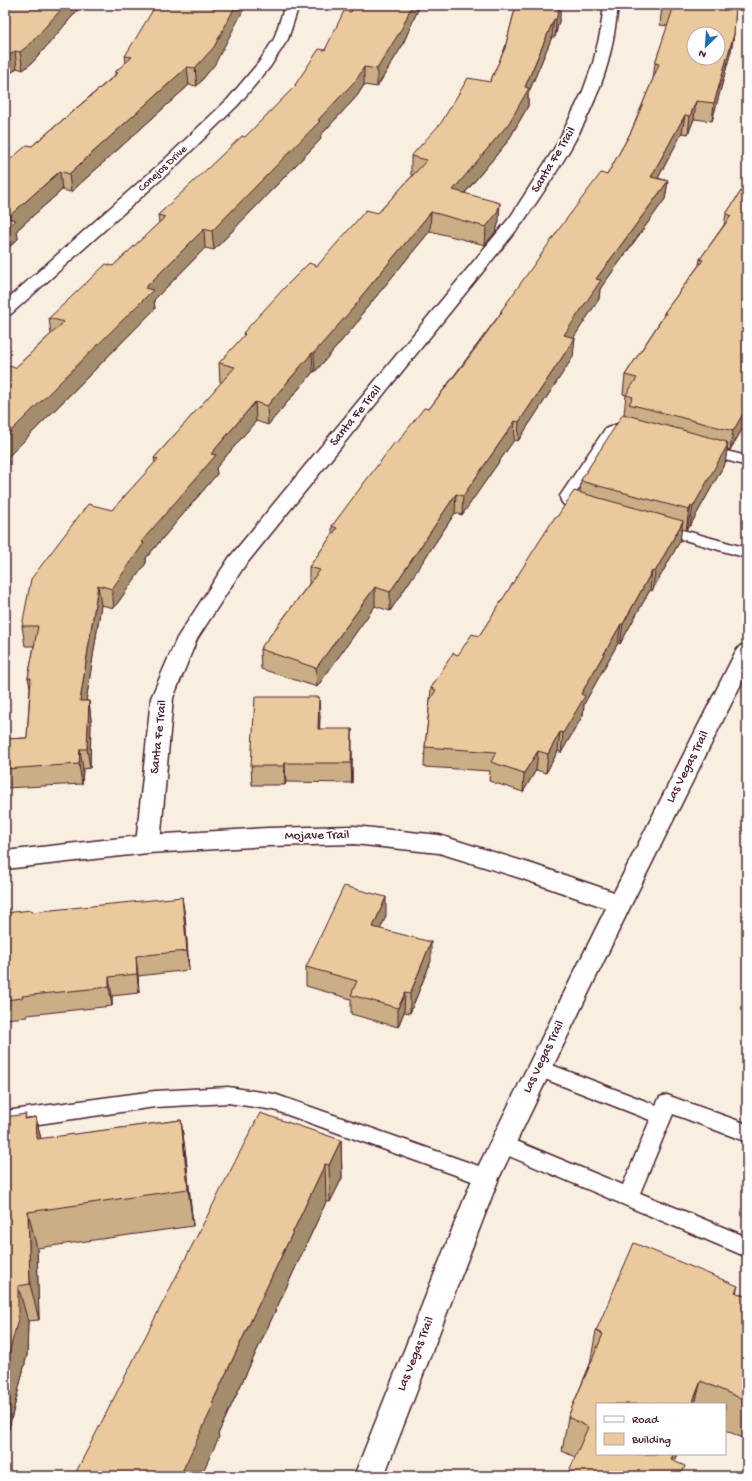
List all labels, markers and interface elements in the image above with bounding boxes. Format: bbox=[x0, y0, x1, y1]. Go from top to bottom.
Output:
north arrow bbox=[686, 26, 726, 66]
text: N bbox=[697, 46, 708, 60]
street label: Santa Fe Trail bbox=[529, 124, 580, 196]
street label: Conejos Drive bbox=[136, 143, 190, 195]
street label: Santa Fe Trail bbox=[327, 382, 385, 449]
street label: Santa Fe Trail bbox=[148, 699, 170, 775]
street label: Las Vegas Trail bbox=[663, 728, 713, 805]
street label: Mojave Trail bbox=[284, 828, 350, 844]
street label: Las Vegas Trail bbox=[520, 1018, 568, 1096]
street label: Las Vegas Trail bbox=[394, 1315, 438, 1393]
legend bbox=[596, 1403, 726, 1455]
text: Road bbox=[632, 1414, 659, 1428]
text: Building bbox=[631, 1434, 671, 1448]

